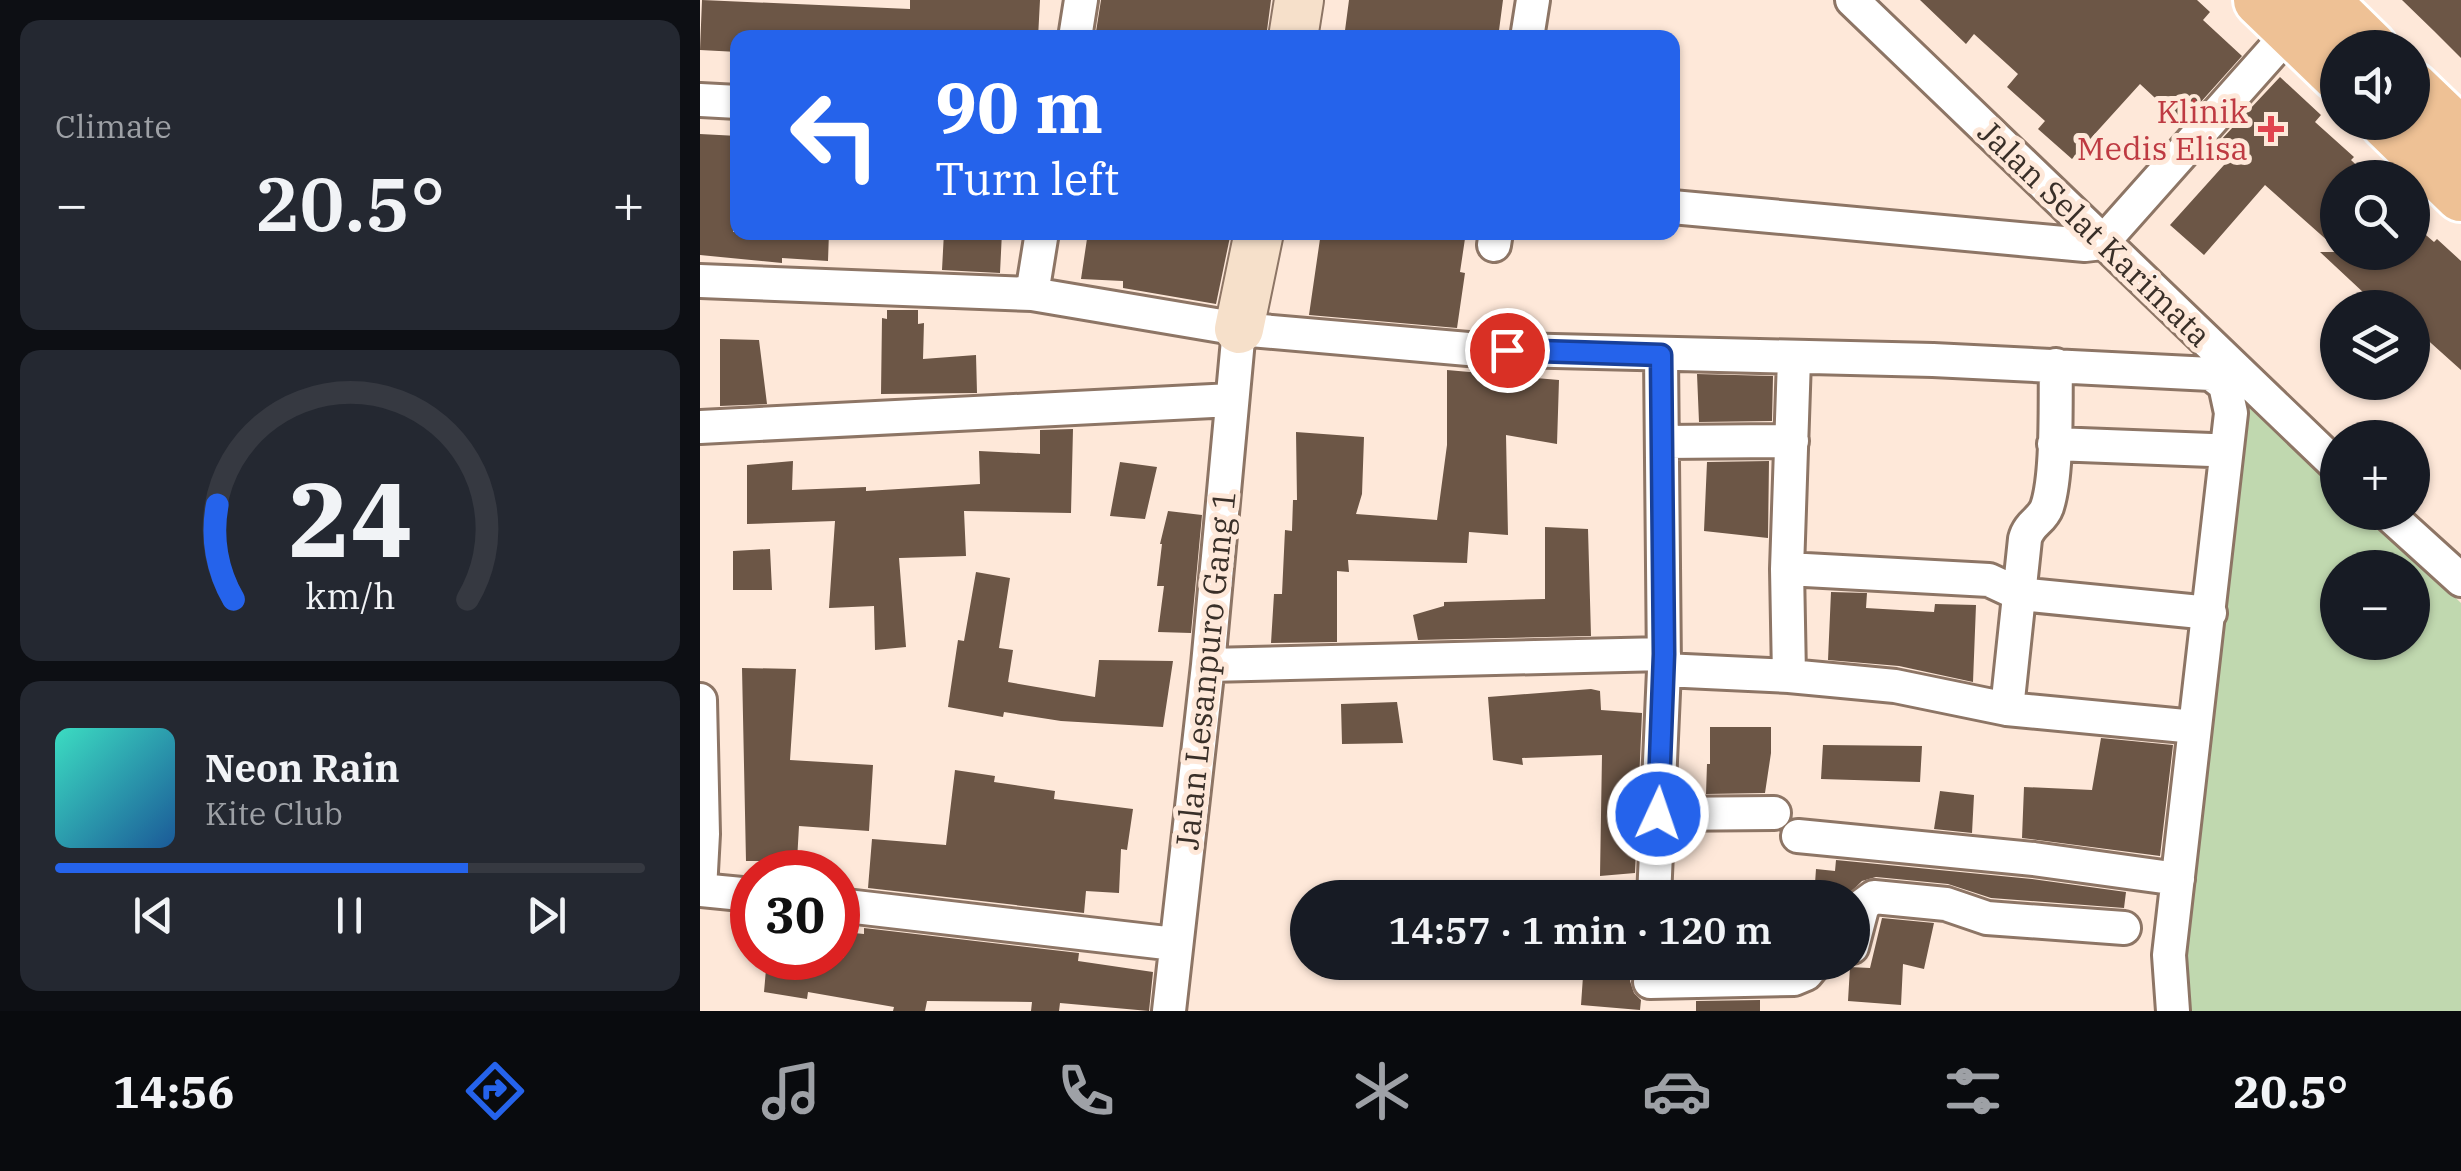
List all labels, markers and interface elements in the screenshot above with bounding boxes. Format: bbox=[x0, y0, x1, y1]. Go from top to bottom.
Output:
map controls bbox=[2320, 30, 2430, 660]
button: sound bbox=[2320, 30, 2430, 140]
text: 90 m bbox=[935, 61, 1103, 152]
icon: left bbox=[770, 70, 900, 200]
place label: Klinik Medis Elisa bbox=[2077, 90, 2248, 169]
text: Climate bbox=[55, 105, 172, 147]
street label: Jalan Selat Karimata bbox=[1969, 111, 2221, 355]
marker: Klinik Medis Elisa bbox=[2258, 116, 2284, 142]
text: Turn left bbox=[935, 149, 1119, 207]
text: 20.5° bbox=[255, 154, 445, 252]
button: search bbox=[2320, 160, 2430, 270]
text: − bbox=[55, 168, 88, 239]
text: + bbox=[612, 168, 645, 239]
button: layers bbox=[2320, 290, 2430, 400]
pin bbox=[1465, 308, 1550, 393]
icon: arrive bbox=[1480, 323, 1535, 378]
button: + bbox=[2320, 420, 2430, 530]
text: 24 bbox=[288, 450, 412, 586]
street label: Jalan Lesanpuro Gang 1 bbox=[1165, 488, 1245, 852]
button: − bbox=[2320, 550, 2430, 660]
text: km/h bbox=[305, 572, 395, 619]
text: Neon Rain bbox=[205, 743, 400, 792]
position arrow bbox=[1606, 762, 1710, 866]
text: Kite Club bbox=[205, 792, 343, 834]
speed limit sign: 30 bbox=[730, 850, 860, 980]
icon: previous bbox=[126, 888, 181, 943]
icon: pause bbox=[322, 888, 377, 943]
icon: next bbox=[519, 888, 574, 943]
text: 14:57 · 1 min · 120 m bbox=[1388, 905, 1772, 954]
icon: directions bbox=[460, 1056, 530, 1126]
icon: music bbox=[756, 1056, 826, 1126]
icon: phone bbox=[1051, 1056, 1121, 1126]
icon: climate bbox=[1347, 1056, 1417, 1126]
icon: car bbox=[1642, 1056, 1712, 1126]
icon: filters bbox=[1938, 1056, 2008, 1126]
text: 14:56 bbox=[113, 1062, 234, 1120]
text: 20.5° bbox=[2233, 1062, 2348, 1120]

